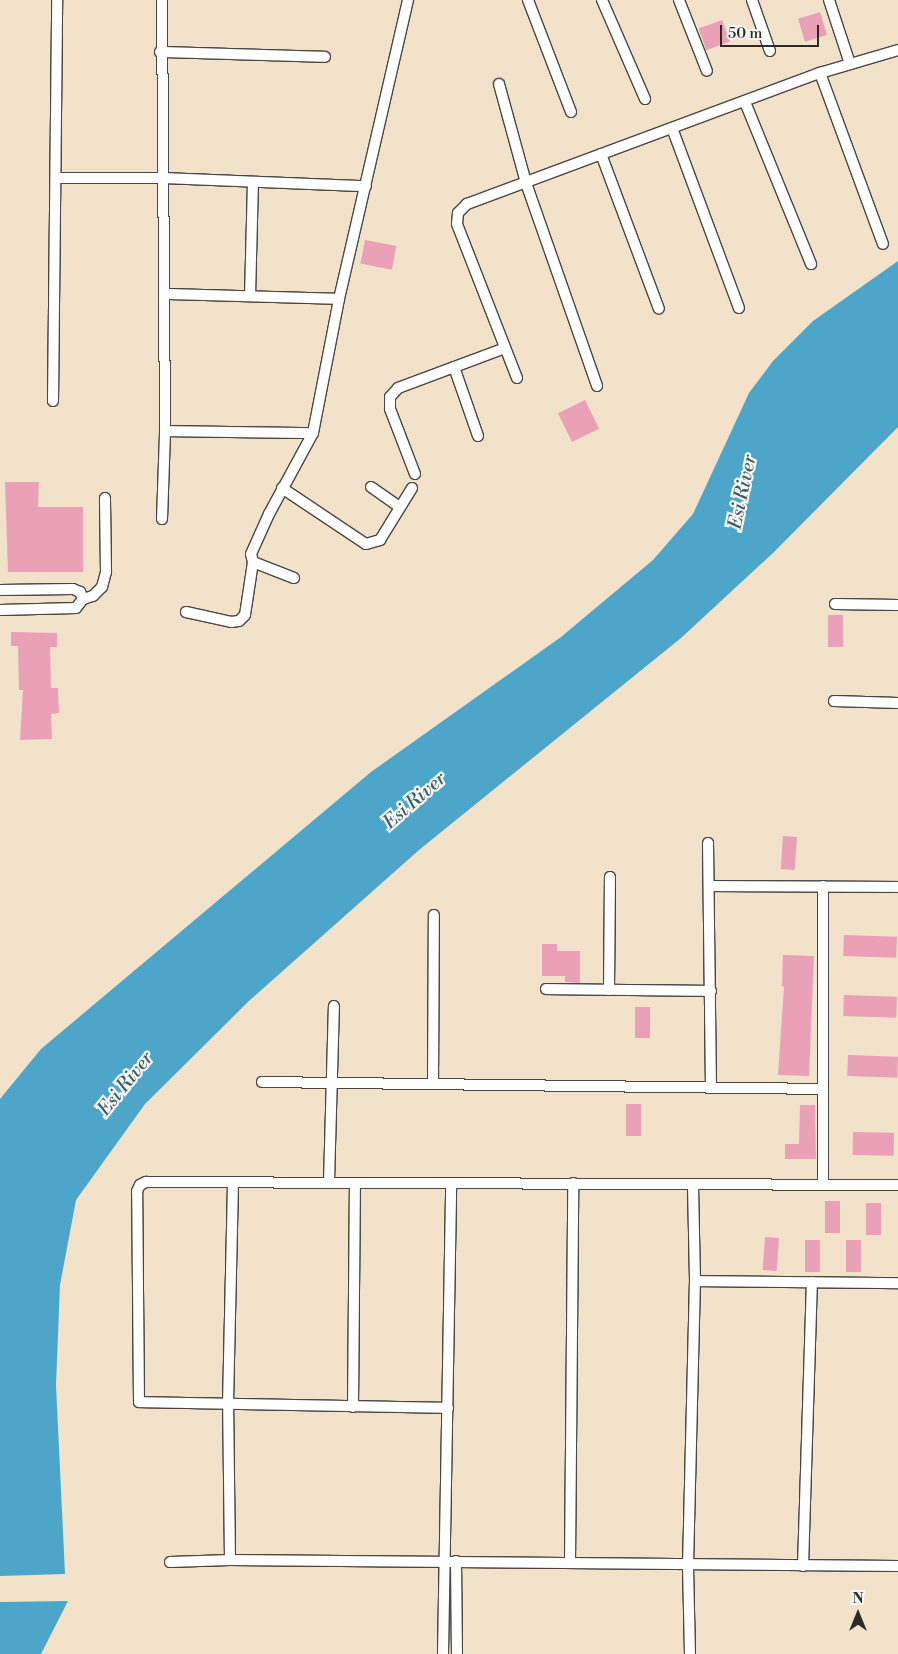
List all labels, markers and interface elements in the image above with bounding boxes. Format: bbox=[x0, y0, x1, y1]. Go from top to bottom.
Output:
scale bar bbox=[723, 15, 822, 47]
text: 50 m bbox=[728, 24, 762, 43]
water label: Esi River bbox=[724, 453, 762, 531]
water label: Esi River bbox=[379, 768, 451, 834]
water label: Esi River bbox=[93, 1048, 159, 1120]
north arrow bbox=[833, 1589, 883, 1639]
text: N bbox=[852, 1590, 864, 1608]

